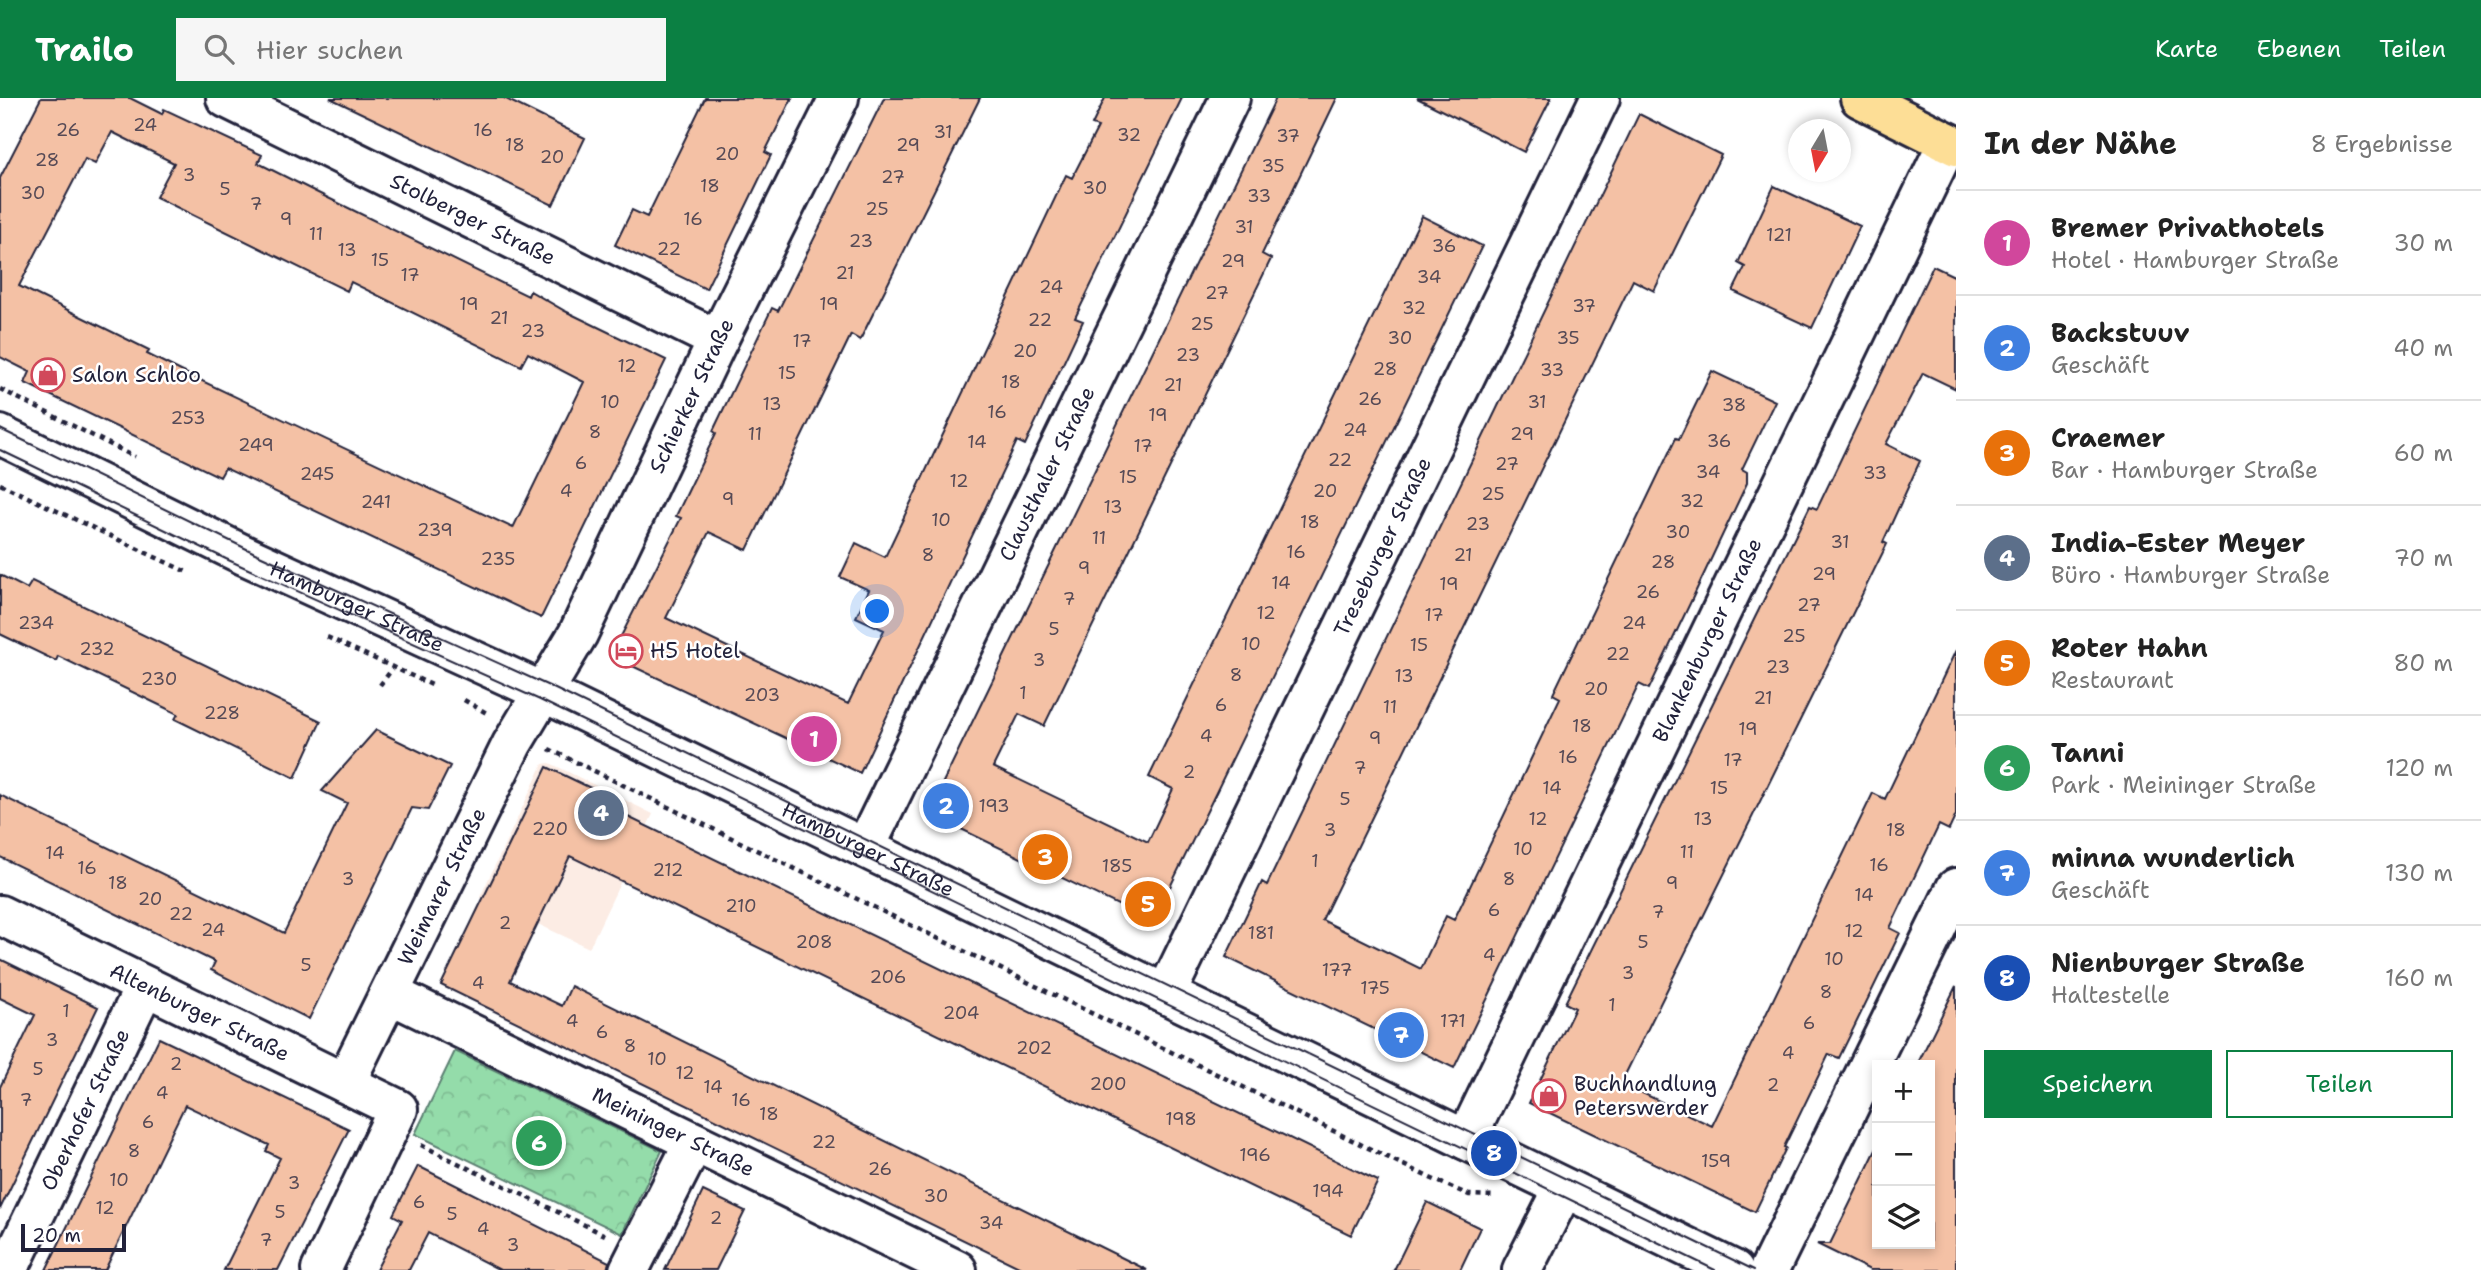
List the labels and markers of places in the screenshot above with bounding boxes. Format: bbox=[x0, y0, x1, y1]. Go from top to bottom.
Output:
shop icon: Salon Schloo bbox=[29, 356, 67, 394]
place label: Salon Schloo bbox=[72, 361, 201, 389]
hotel icon: H5 Hotel bbox=[607, 632, 645, 670]
place label: H5 Hotel bbox=[650, 637, 740, 665]
pin: 1 bbox=[791, 713, 837, 765]
pin: 2 bbox=[923, 780, 969, 832]
pin: 4 bbox=[578, 787, 624, 839]
pin: 3 bbox=[1022, 831, 1068, 883]
pin: 5 bbox=[1125, 878, 1171, 930]
pin: 7 bbox=[1378, 1009, 1424, 1061]
place label: Buchhandlung Peterswerder bbox=[1574, 1070, 1717, 1122]
shop icon: Buchhandlung Peterswerder bbox=[1530, 1077, 1568, 1115]
pin: 6 bbox=[516, 1117, 562, 1169]
pin: 8 bbox=[1471, 1127, 1517, 1179]

